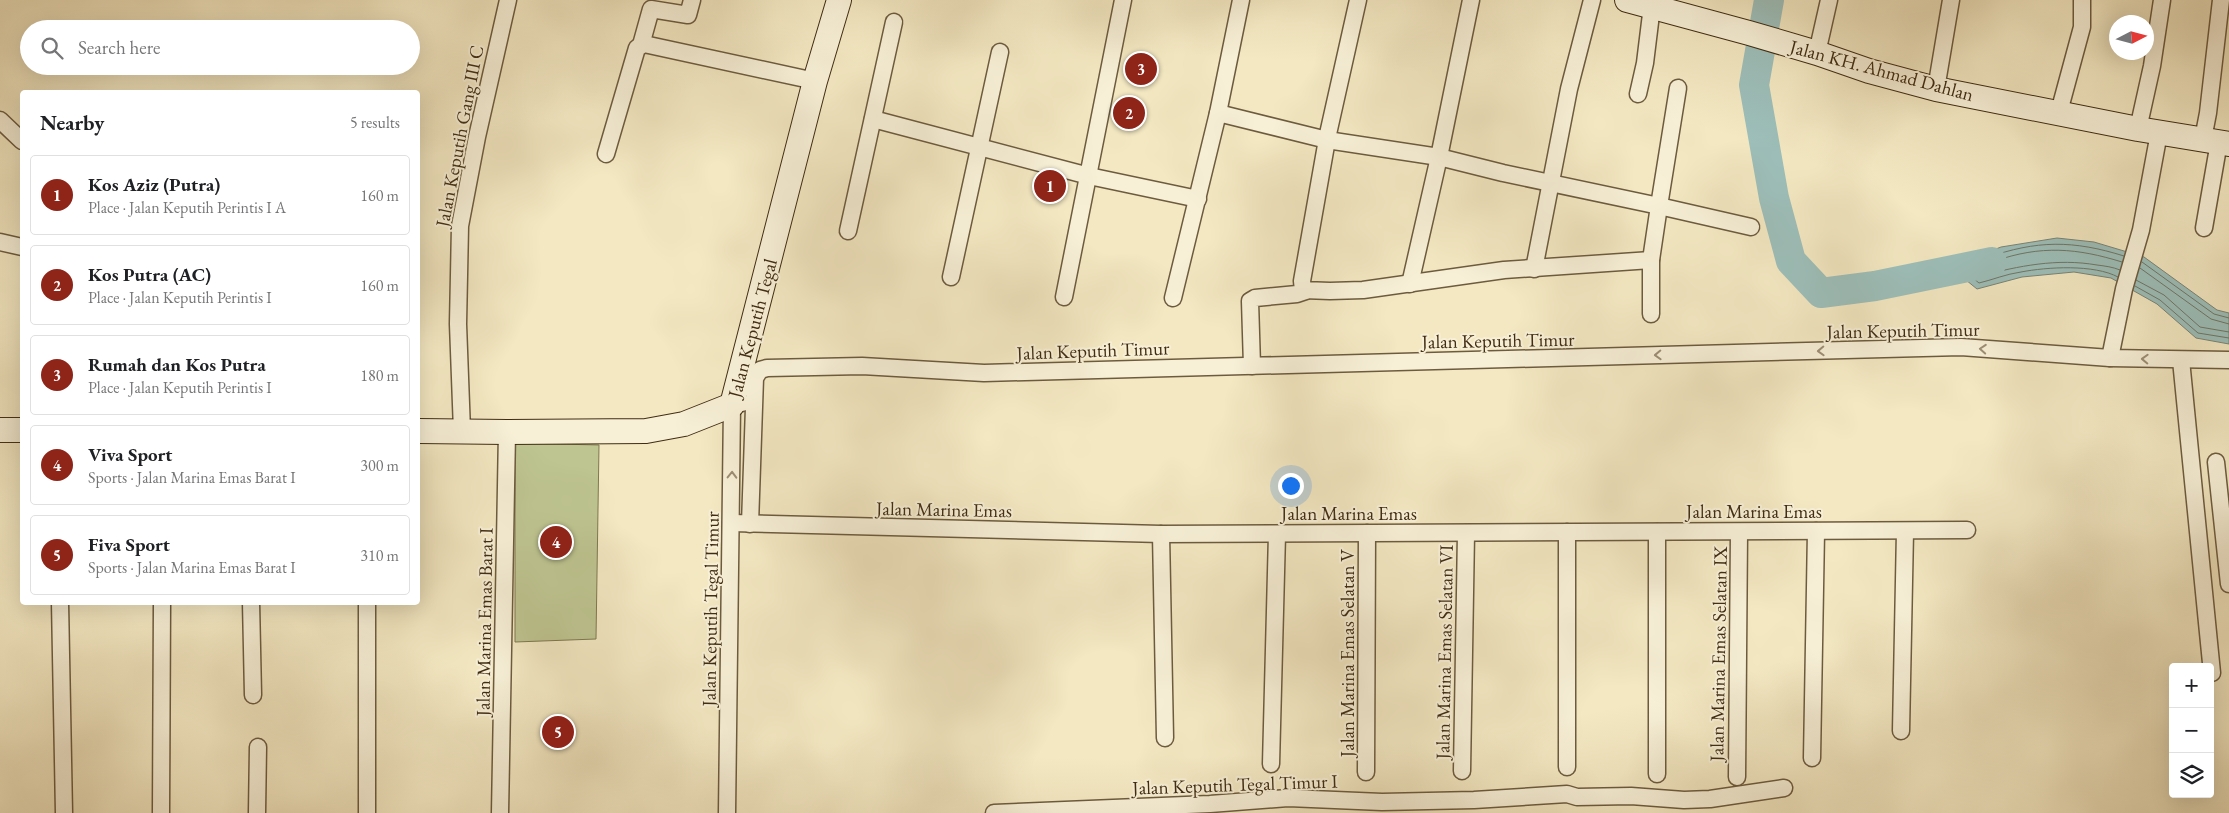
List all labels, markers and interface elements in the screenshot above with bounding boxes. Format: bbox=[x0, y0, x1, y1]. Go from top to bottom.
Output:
north arrow bbox=[2109, 15, 2154, 60]
search box bbox=[20, 20, 420, 75]
street label: Jalan KH. Ahmad Dahlan bbox=[1785, 33, 1976, 107]
icon: search bbox=[38, 34, 66, 62]
text: Search here bbox=[78, 35, 160, 60]
street label: Jalan Keputih Gang III C bbox=[429, 43, 489, 231]
pin: 3 bbox=[1125, 50, 1157, 88]
pin: 2 bbox=[1113, 94, 1145, 132]
text: Nearby bbox=[40, 109, 104, 136]
text: 5 results bbox=[350, 112, 400, 133]
pin: 1 bbox=[1034, 167, 1066, 205]
text: Kos Aziz (Putra) bbox=[88, 172, 220, 197]
text: 1 bbox=[53, 185, 61, 206]
text: 160 m bbox=[360, 185, 399, 206]
text: Place · Jalan Keputih Perintis I A bbox=[88, 197, 286, 218]
street label: Jalan Keputih Tegal bbox=[721, 255, 783, 402]
text: Kos Putra (AC) bbox=[88, 262, 211, 287]
text: 2 bbox=[53, 275, 61, 296]
text: 160 m bbox=[360, 275, 399, 296]
text: Place · Jalan Keputih Perintis I bbox=[88, 287, 272, 308]
street label: Jalan Keputih Timur bbox=[1824, 317, 1980, 344]
street label: Jalan Keputih Timur bbox=[1419, 327, 1575, 354]
street label: Jalan Keputih Timur bbox=[1014, 335, 1171, 366]
one-way arrow bbox=[1979, 343, 1987, 354]
one-way arrow bbox=[1816, 346, 1824, 356]
one-way arrow bbox=[1654, 350, 1662, 361]
text: Rumah dan Kos Putra bbox=[88, 352, 266, 377]
one-way arrow bbox=[2141, 354, 2149, 364]
text: 3 bbox=[53, 365, 61, 386]
text: 180 m bbox=[360, 365, 399, 386]
text: Place · Jalan Keputih Perintis I bbox=[88, 377, 272, 398]
text: Viva Sport bbox=[88, 442, 172, 467]
text: 4 bbox=[53, 455, 61, 476]
text: 300 m bbox=[360, 455, 399, 476]
text: Sports · Jalan Marina Emas Barat I bbox=[88, 467, 296, 488]
one-way arrow bbox=[727, 470, 737, 478]
your location bbox=[1278, 473, 1304, 499]
street label: Jalan Marina Emas bbox=[874, 496, 1012, 523]
street label: Jalan Marina Emas bbox=[1684, 499, 1822, 524]
street label: Jalan Marina Emas bbox=[1279, 501, 1417, 526]
street label: Jalan Keputih Tegal Timur bbox=[696, 510, 725, 709]
pin: 4 bbox=[540, 523, 572, 561]
street label: Jalan Marina Emas Barat I bbox=[470, 527, 499, 719]
text: Fiva Sport bbox=[88, 532, 170, 557]
street label: Jalan Marina Emas Selatan VI bbox=[1430, 544, 1459, 762]
text: 5 bbox=[53, 545, 61, 566]
text: 310 m bbox=[360, 545, 399, 566]
street label: Jalan Marina Emas Selatan IX bbox=[1704, 546, 1733, 764]
street label: Jalan Marina Emas Selatan V bbox=[1335, 549, 1360, 759]
text: Sports · Jalan Marina Emas Barat I bbox=[88, 557, 296, 578]
map controls bbox=[2169, 663, 2214, 798]
button: + bbox=[2169, 663, 2214, 708]
button: − bbox=[2169, 708, 2214, 753]
pin: 5 bbox=[542, 713, 574, 751]
button: layers bbox=[2169, 753, 2214, 798]
street label: Jalan Keputih Tegal Timur I bbox=[1130, 768, 1339, 801]

